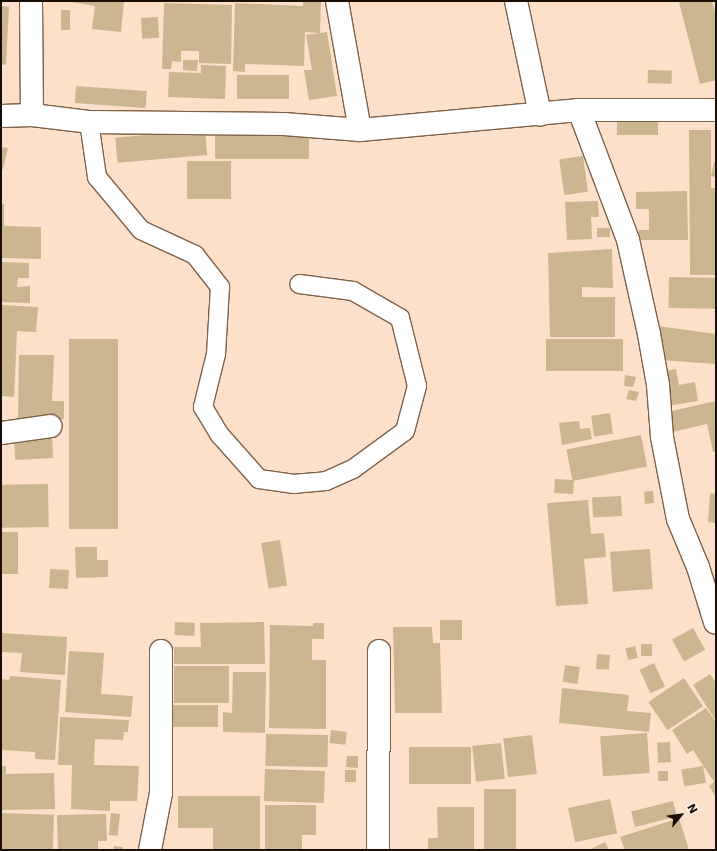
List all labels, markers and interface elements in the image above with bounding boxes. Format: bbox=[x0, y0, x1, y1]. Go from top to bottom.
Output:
north arrow bbox=[661, 795, 701, 835]
text: N bbox=[684, 802, 700, 816]

